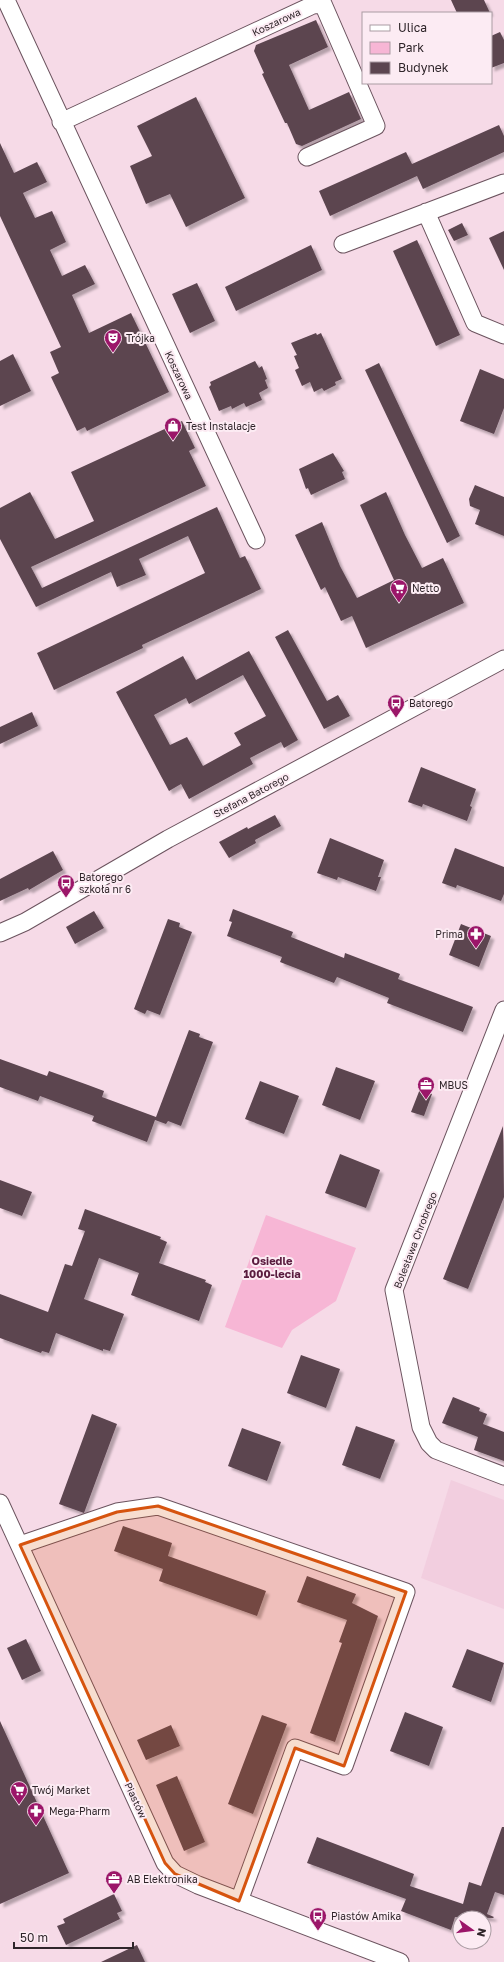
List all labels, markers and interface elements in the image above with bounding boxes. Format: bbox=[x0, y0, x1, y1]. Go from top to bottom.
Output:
street label: Koszarowa bbox=[250, 6, 302, 38]
legend bbox=[362, 12, 492, 84]
text: Ulica bbox=[398, 20, 427, 35]
text: Park bbox=[398, 40, 424, 55]
text: Budynek bbox=[398, 60, 449, 75]
theatre icon: Trójka bbox=[103, 328, 123, 353]
place label: Trójka bbox=[126, 332, 155, 344]
street label: Koszarowa bbox=[163, 349, 195, 401]
shop icon: Test Instalacje bbox=[163, 416, 183, 441]
place label: Test Instalacje bbox=[186, 420, 256, 432]
supermarket icon: Netto bbox=[389, 578, 409, 603]
place label: Netto bbox=[412, 582, 439, 594]
bus stop icon: Batorego bbox=[386, 693, 406, 718]
place label: Batorego bbox=[409, 697, 453, 709]
street label: Stefana Batorego bbox=[211, 770, 291, 820]
place label: Batorego szkoła nr 6 bbox=[79, 871, 131, 895]
bus stop icon: Batorego szkoła nr 6 bbox=[56, 873, 76, 898]
pharmacy icon: Prima bbox=[466, 924, 486, 949]
place label: Prima bbox=[435, 928, 463, 940]
office icon: MBUS bbox=[416, 1075, 436, 1100]
place label: MBUS bbox=[439, 1079, 468, 1091]
street label: Bolesława Chrobrego bbox=[391, 1190, 439, 1290]
district label: Osiedle 1000-lecia bbox=[243, 1254, 301, 1280]
supermarket icon: Twój Market bbox=[9, 1780, 29, 1805]
street label: Piastów bbox=[122, 1780, 150, 1820]
place label: Twój Market bbox=[32, 1784, 90, 1796]
pharmacy icon: Mega-Pharm bbox=[26, 1801, 46, 1826]
place label: Mega-Pharm bbox=[49, 1805, 110, 1817]
office icon: AB Elektronika bbox=[104, 1869, 124, 1894]
place label: AB Elektronika bbox=[127, 1873, 198, 1885]
bus stop icon: Piastów Amika bbox=[308, 1906, 328, 1931]
place label: Piastów Amika bbox=[331, 1910, 401, 1922]
north arrow bbox=[452, 1910, 492, 1950]
scale bar bbox=[14, 1924, 133, 1950]
text: N bbox=[475, 1927, 490, 1938]
text: 50 m bbox=[20, 1930, 48, 1945]

